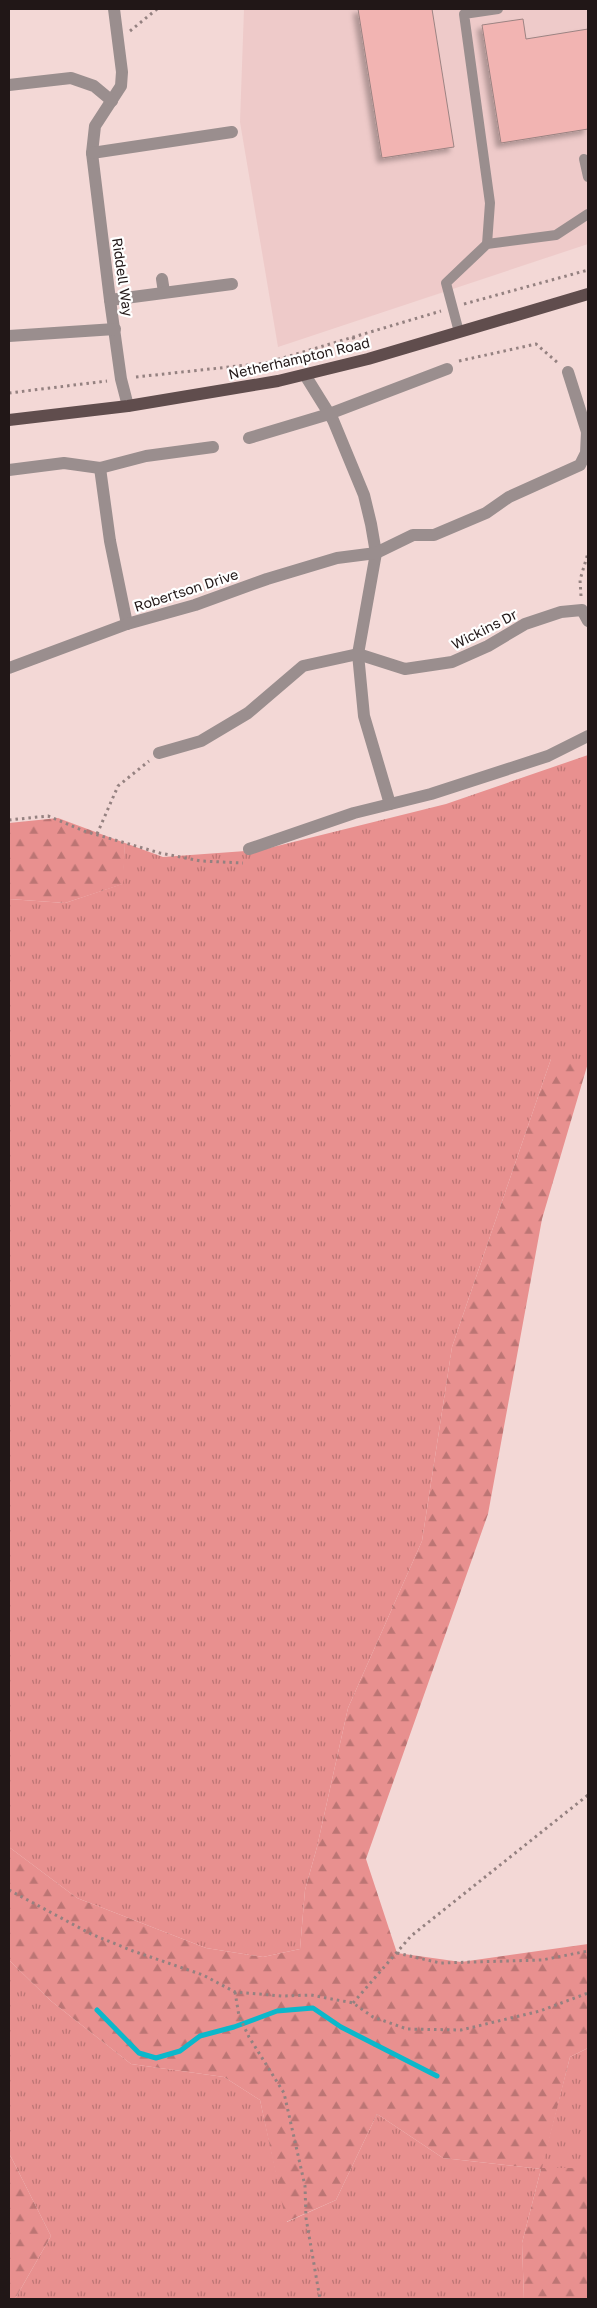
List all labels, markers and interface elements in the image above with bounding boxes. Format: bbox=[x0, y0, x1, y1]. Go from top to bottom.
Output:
street label: Riddell Way bbox=[109, 236, 137, 318]
street label: Netherhampton Road bbox=[227, 333, 371, 383]
street label: Robertson Drive bbox=[132, 565, 240, 615]
street label: Wickins Dr bbox=[448, 605, 520, 653]

